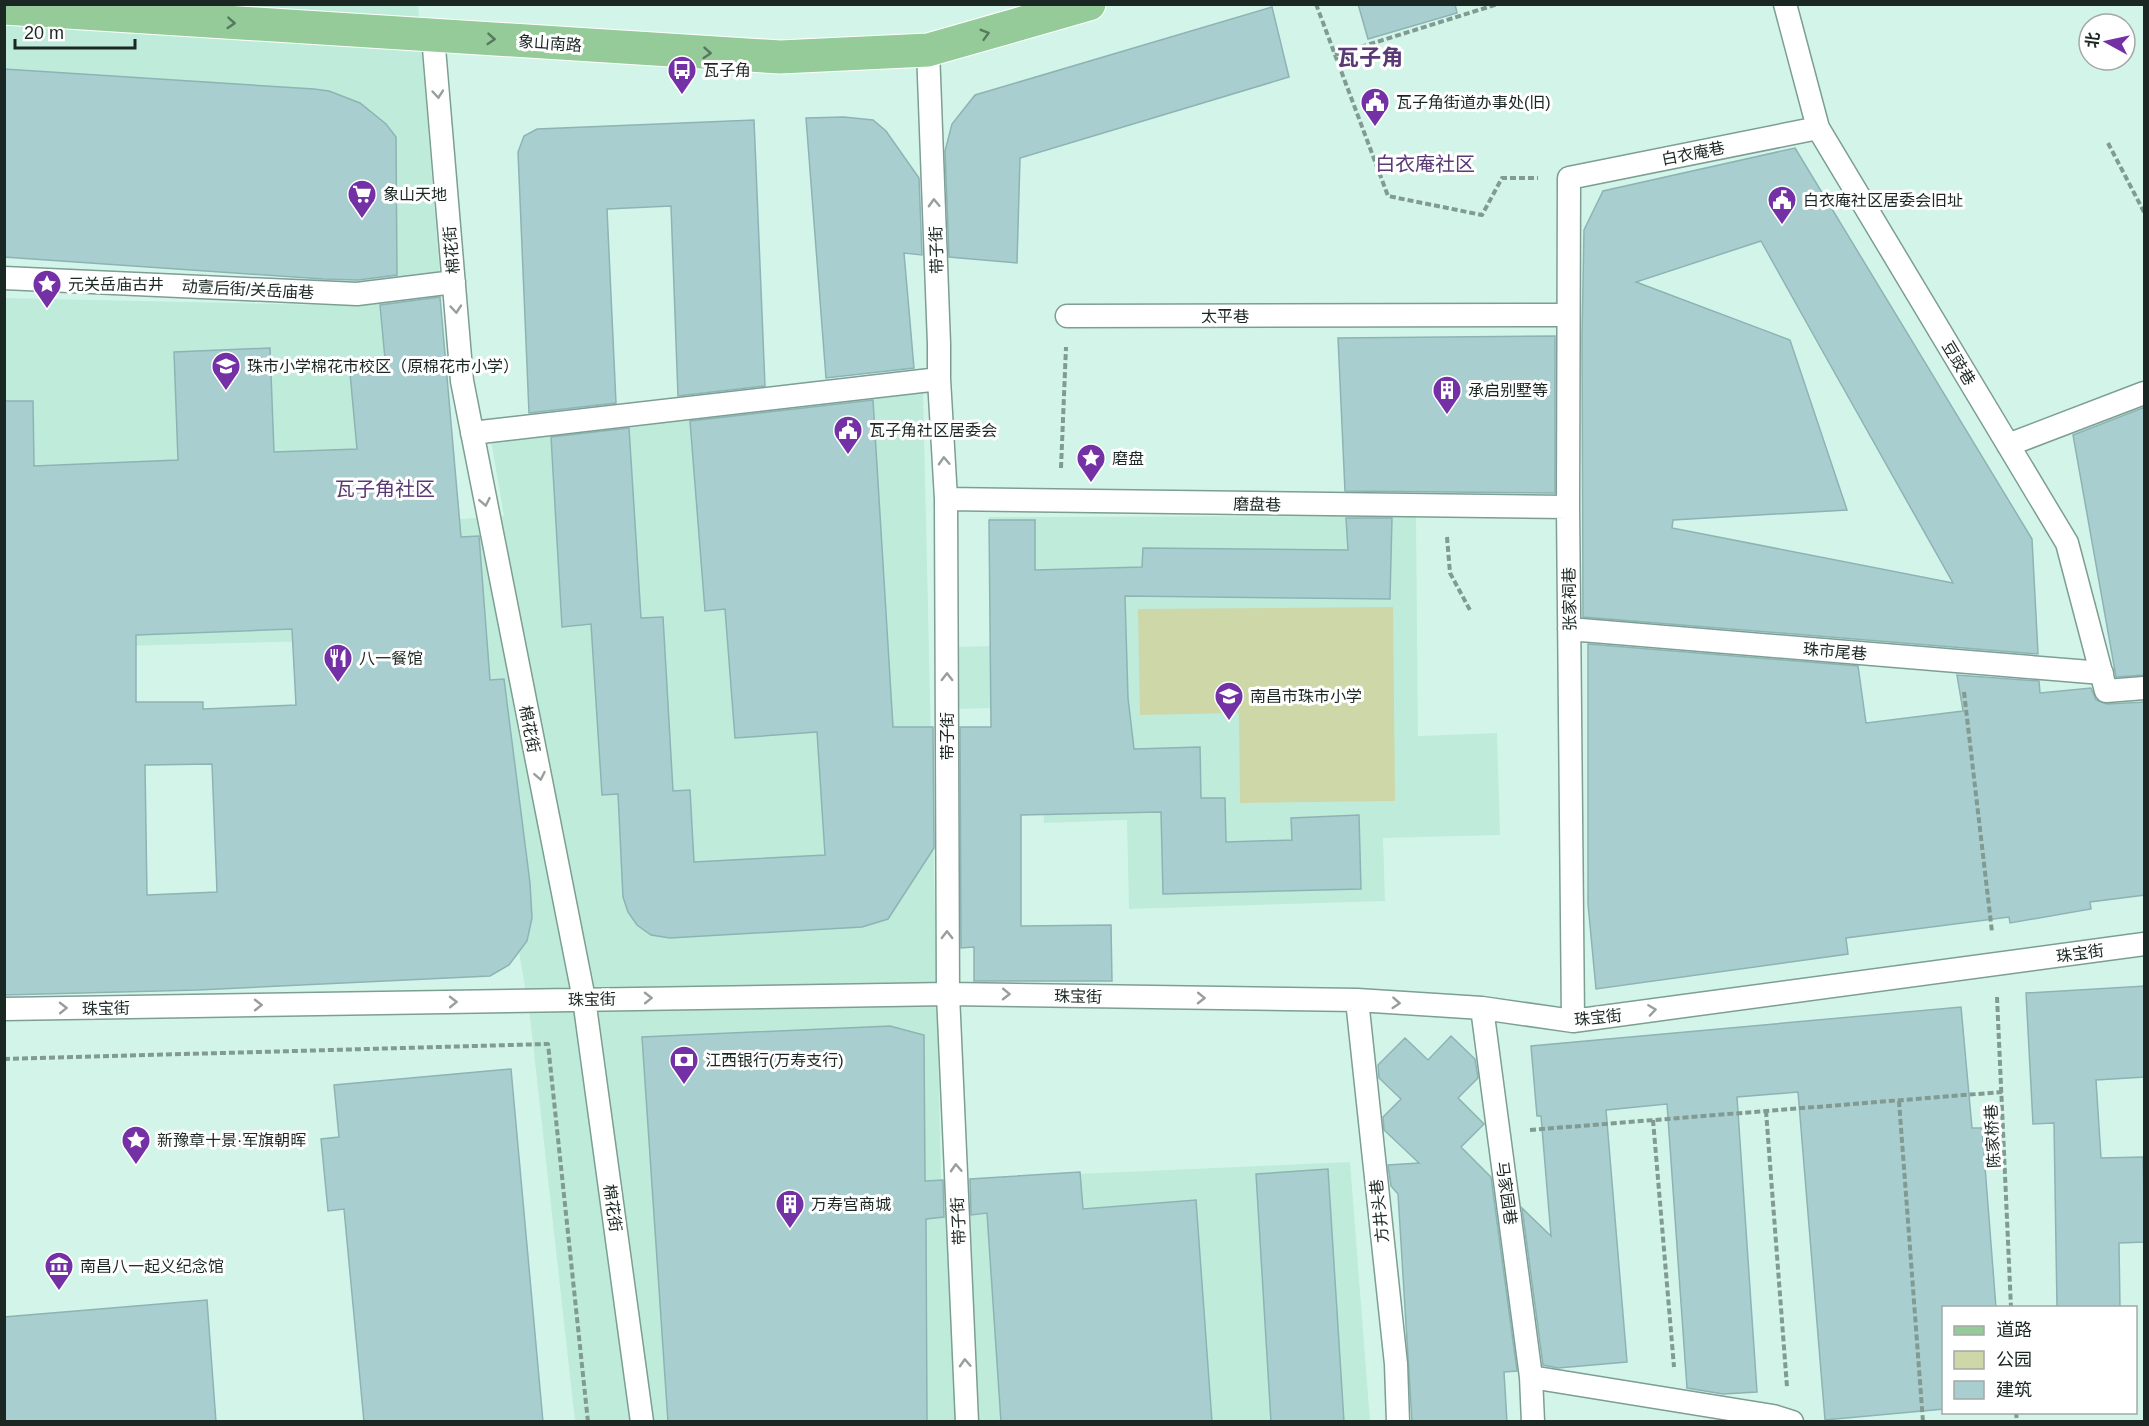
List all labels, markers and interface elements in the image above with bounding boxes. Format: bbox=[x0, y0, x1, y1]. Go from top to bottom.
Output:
scale bar bbox=[15, 12, 135, 50]
north arrow bbox=[2077, 12, 2137, 72]
one-way arrow bbox=[226, 16, 235, 29]
text: 20 m bbox=[24, 23, 64, 43]
one-way arrow bbox=[979, 29, 990, 41]
text: 北 bbox=[2083, 31, 2102, 49]
street label: 象山南路 bbox=[517, 32, 583, 54]
one-way arrow bbox=[487, 33, 496, 46]
district label: 瓦子角 bbox=[1337, 45, 1403, 70]
one-way arrow bbox=[702, 46, 711, 59]
bus stop icon: 瓦子角 bbox=[666, 54, 698, 96]
place label: 瓦子角 bbox=[703, 61, 751, 79]
public building icon: 瓦子角街道办事处(旧) bbox=[1359, 86, 1391, 128]
one-way arrow bbox=[431, 90, 444, 99]
place label: 瓦子角街道办事处(旧) bbox=[1396, 93, 1551, 111]
street label: 白衣庵巷 bbox=[1660, 139, 1726, 168]
district label: 白衣庵社区 bbox=[1375, 153, 1475, 175]
supermarket icon: 象山天地 bbox=[346, 178, 378, 220]
public building icon: 白衣庵社区居委会旧址 bbox=[1766, 184, 1798, 226]
place label: 象山天地 bbox=[383, 185, 447, 203]
place label: 白衣庵社区居委会旧址 bbox=[1803, 192, 1963, 209]
one-way arrow bbox=[928, 199, 941, 208]
street label: 棉花街 bbox=[441, 225, 462, 275]
street label: 带子街 bbox=[927, 226, 946, 274]
place icon: 元关岳庙古井 bbox=[31, 268, 63, 310]
place label: 元关岳庙古井 bbox=[68, 276, 164, 293]
street label: 动壹后街/关岳庙巷 bbox=[181, 278, 315, 301]
one-way arrow bbox=[449, 305, 462, 314]
street label: 太平巷 bbox=[1201, 308, 1249, 325]
street label: 豆豉巷 bbox=[1939, 338, 1978, 388]
school or university icon: 珠市小学棉花市校区（原棉花市小学） bbox=[210, 350, 242, 392]
place label: 珠市小学棉花市校区（原棉花市小学） bbox=[247, 358, 519, 375]
building icon: 承启别墅等 bbox=[1431, 374, 1463, 416]
place label: 承启别墅等 bbox=[1468, 382, 1548, 399]
public building icon: 瓦子角社区居委会 bbox=[832, 414, 864, 456]
place label: 瓦子角社区居委会 bbox=[869, 421, 997, 439]
place icon: 磨盘 bbox=[1075, 442, 1107, 484]
place label: 磨盘 bbox=[1112, 450, 1144, 467]
one-way arrow bbox=[937, 457, 950, 466]
district label: 瓦子角社区 bbox=[335, 478, 435, 500]
street label: 磨盘巷 bbox=[1233, 496, 1281, 513]
one-way arrow bbox=[478, 497, 491, 507]
street label: 张家祠巷 bbox=[1560, 567, 1579, 631]
street label: 珠市尾巷 bbox=[1802, 640, 1868, 663]
restaurant icon: 八一餐馆 bbox=[322, 642, 354, 684]
place label: 八一餐馆 bbox=[359, 650, 423, 667]
one-way arrow bbox=[940, 673, 953, 682]
school or university icon: 南昌市珠市小学 bbox=[1213, 680, 1245, 722]
place label: 南昌市珠市小学 bbox=[1250, 688, 1362, 705]
street label: 棉花街 bbox=[517, 704, 542, 754]
street label: 带子街 bbox=[939, 712, 956, 760]
one-way arrow bbox=[533, 770, 546, 780]
one-way arrow bbox=[941, 931, 954, 940]
street label: 珠宝街 bbox=[2055, 942, 2105, 965]
one-way arrow bbox=[1002, 988, 1011, 1001]
street label: 珠宝街 bbox=[1054, 988, 1102, 1005]
street label: 珠宝街 bbox=[568, 991, 616, 1008]
one-way arrow bbox=[1197, 991, 1206, 1004]
one-way arrow bbox=[643, 992, 652, 1004]
one-way arrow bbox=[448, 995, 457, 1008]
one-way arrow bbox=[1392, 996, 1401, 1009]
one-way arrow bbox=[253, 999, 262, 1011]
street label: 珠宝街 bbox=[82, 1000, 130, 1017]
one-way arrow bbox=[58, 1002, 67, 1014]
one-way arrow bbox=[1648, 1005, 1657, 1017]
street label: 珠宝街 bbox=[1573, 1007, 1623, 1028]
bank icon: 江西银行(万寿支行) bbox=[668, 1044, 700, 1086]
place label: 江西银行(万寿支行) bbox=[705, 1052, 844, 1069]
street label: 陈家桥巷 bbox=[1982, 1104, 2003, 1168]
place icon: 新豫章十景·军旗朝晖 bbox=[120, 1124, 152, 1166]
place label: 新豫章十景·军旗朝晖 bbox=[157, 1132, 306, 1149]
street label: 马家园巷 bbox=[1494, 1160, 1519, 1226]
one-way arrow bbox=[949, 1164, 962, 1173]
street label: 方井头巷 bbox=[1368, 1178, 1391, 1244]
street label: 棉花街 bbox=[601, 1183, 624, 1233]
building icon: 万寿宫商城 bbox=[774, 1188, 806, 1230]
place label: 万寿宫商城 bbox=[811, 1196, 891, 1213]
street label: 带子街 bbox=[949, 1197, 968, 1245]
museum icon: 南昌八一起义纪念馆 bbox=[43, 1250, 75, 1292]
place label: 南昌八一起义纪念馆 bbox=[80, 1258, 224, 1275]
legend bbox=[1942, 1306, 2137, 1414]
text: 道路 bbox=[1996, 1320, 2032, 1340]
text: 公园 bbox=[1996, 1350, 2032, 1370]
one-way arrow bbox=[958, 1359, 971, 1368]
text: 建筑 bbox=[1996, 1380, 2032, 1400]

